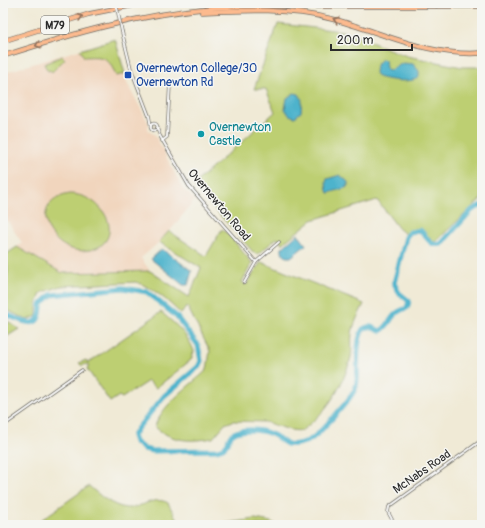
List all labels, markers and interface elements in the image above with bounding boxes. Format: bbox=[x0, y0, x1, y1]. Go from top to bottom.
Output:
one-way arrow bbox=[77, 13, 84, 22]
road number: M79 bbox=[41, 16, 69, 34]
one-way arrow bbox=[333, 16, 340, 25]
scale bar bbox=[331, 26, 412, 52]
text: 200 m bbox=[337, 33, 374, 48]
one-way arrow bbox=[35, 40, 42, 49]
place label: Overnewton College/30 Overnewton Rd bbox=[136, 61, 257, 90]
marker: Overnewton College/30 Overnewton Rd bbox=[123, 70, 133, 80]
place label: Overnewton Castle bbox=[209, 120, 271, 149]
marker: Overnewton Castle bbox=[196, 129, 206, 139]
street label: Overnewton Road bbox=[185, 166, 254, 244]
street label: McNabs Road bbox=[390, 447, 454, 497]

